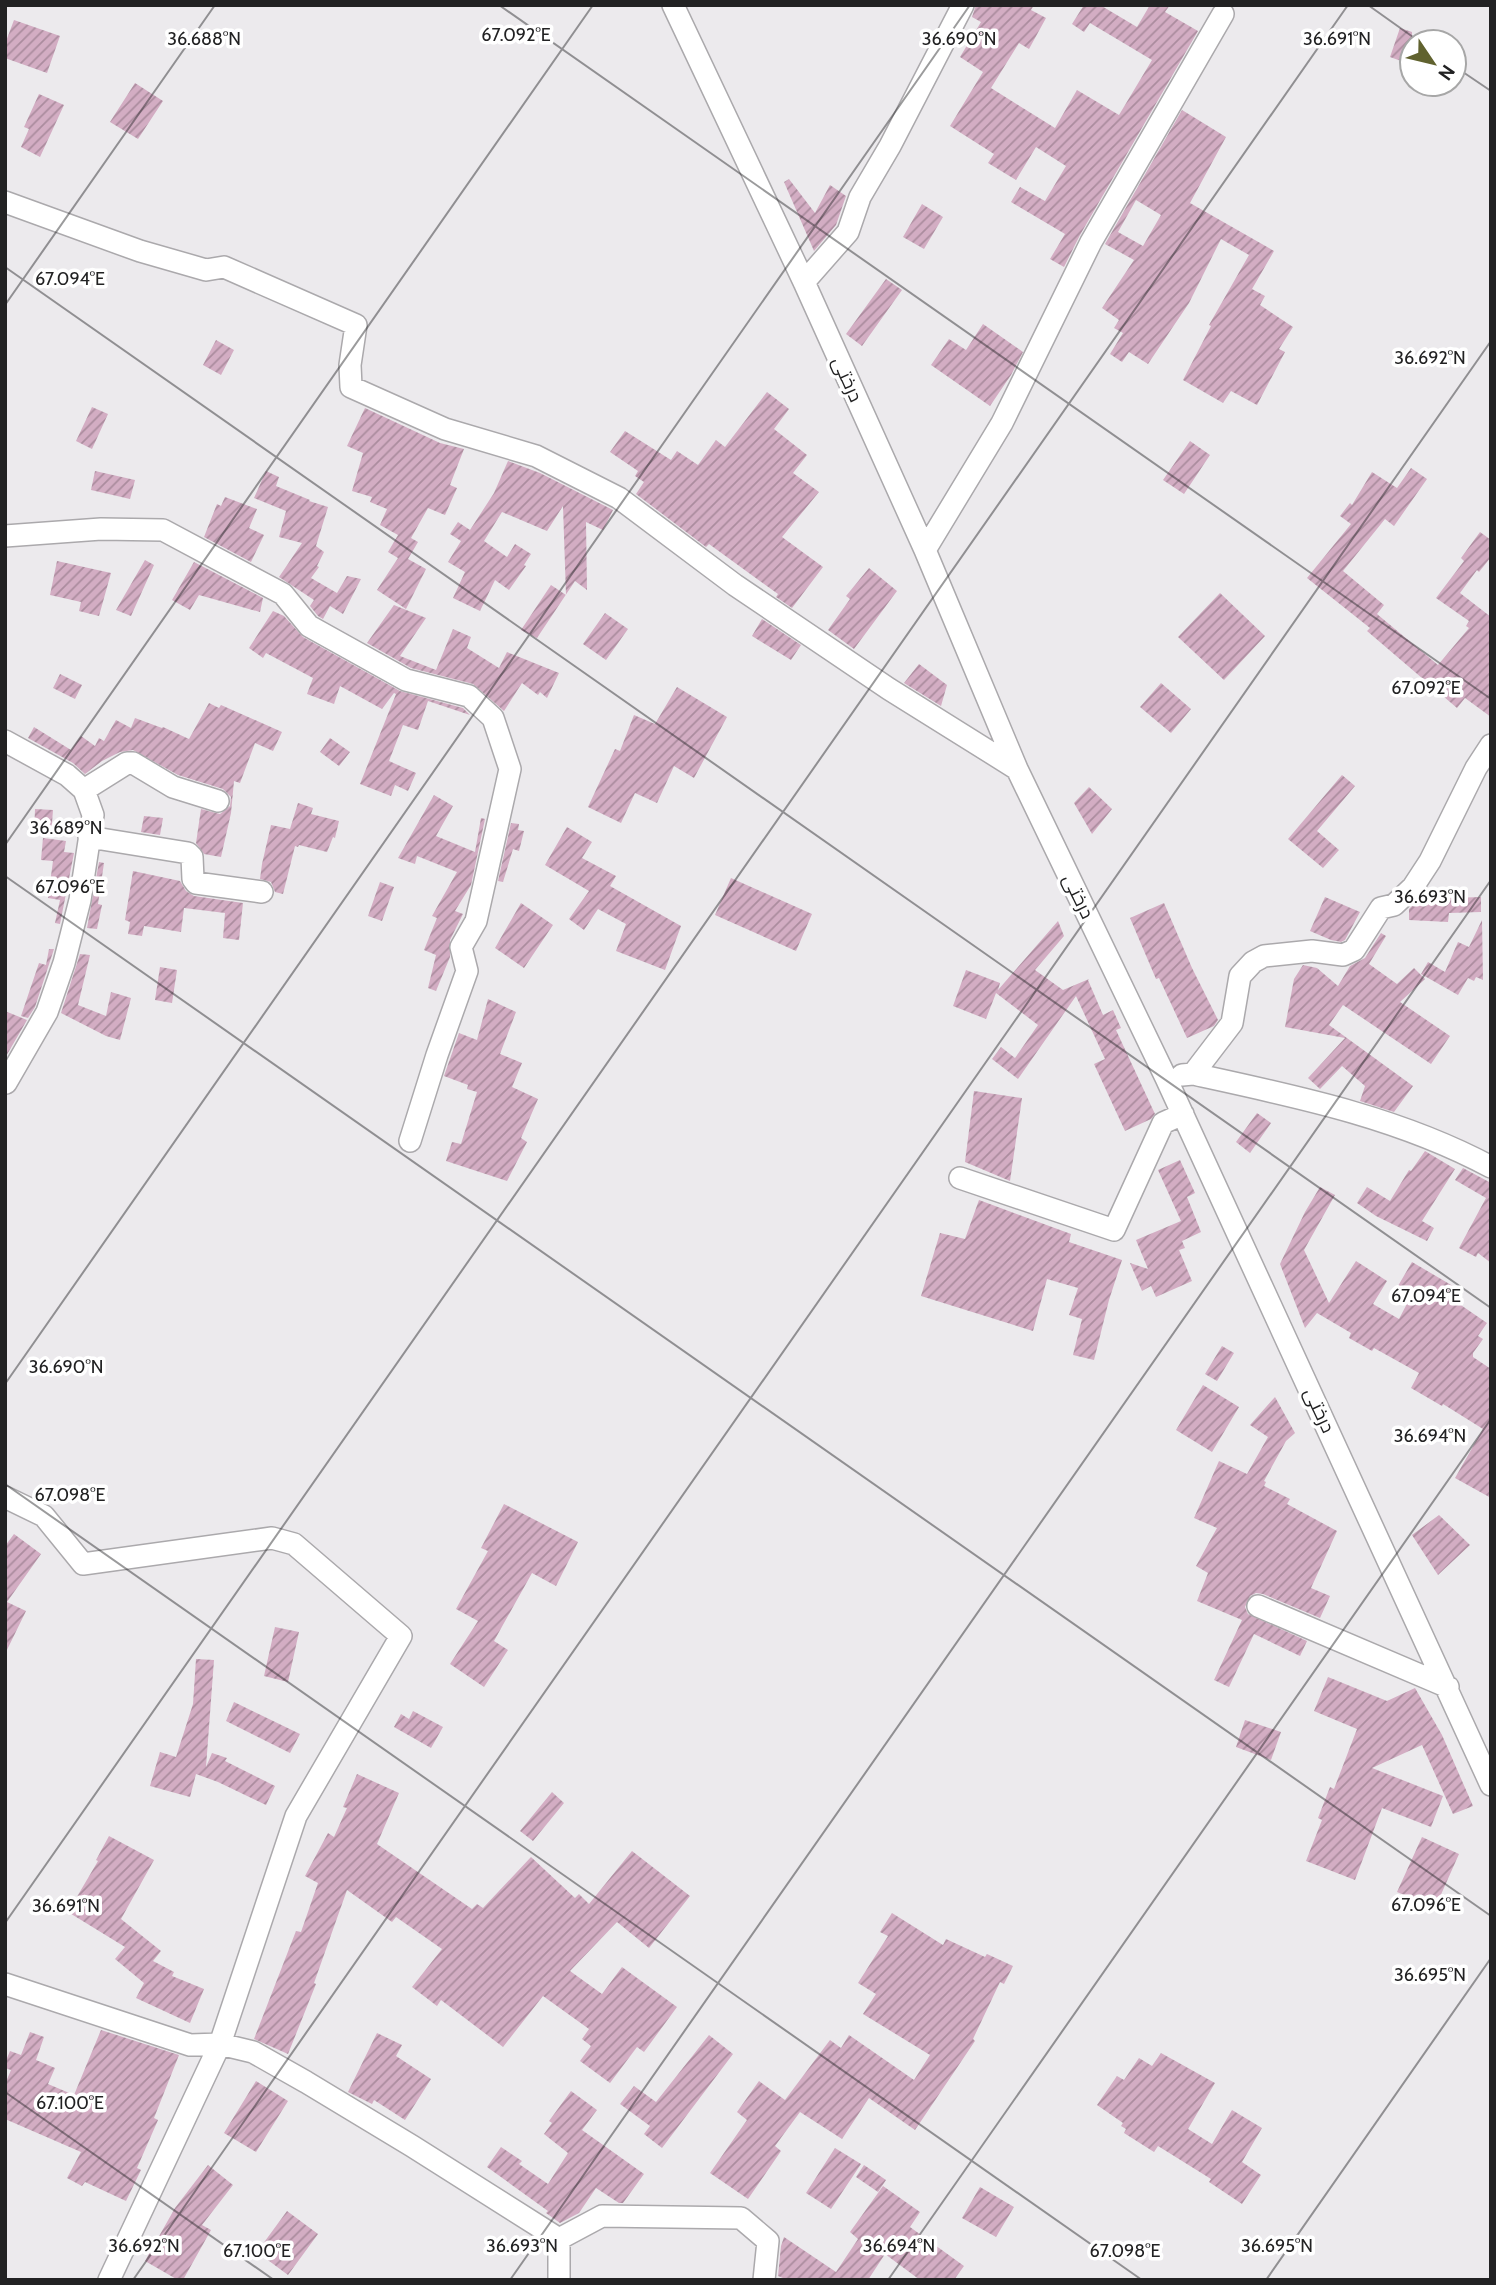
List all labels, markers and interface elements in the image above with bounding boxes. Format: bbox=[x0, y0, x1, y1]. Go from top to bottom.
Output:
text: 67.092°E bbox=[481, 24, 551, 46]
text: 36.688°N bbox=[167, 28, 241, 50]
text: 36.690°N bbox=[922, 28, 996, 50]
text: 36.691°N bbox=[1303, 28, 1371, 50]
north arrow bbox=[1398, 28, 1468, 98]
text: N bbox=[1433, 60, 1460, 85]
text: 67.094°E bbox=[35, 268, 105, 290]
text: 36.692°N bbox=[1394, 347, 1466, 369]
street label: درختی bbox=[827, 353, 868, 405]
text: 67.092°E bbox=[1391, 677, 1461, 699]
text: 36.689°N bbox=[30, 817, 102, 839]
street label: درختی bbox=[1058, 870, 1099, 922]
text: 67.096°E bbox=[35, 876, 105, 898]
text: 36.693°N bbox=[1394, 886, 1466, 908]
text: 67.094°E bbox=[1391, 1285, 1461, 1307]
text: 36.690°N bbox=[29, 1356, 103, 1378]
street label: درختی bbox=[1299, 1384, 1340, 1436]
text: 36.694°N bbox=[1394, 1425, 1466, 1447]
text: 67.098°E bbox=[35, 1484, 105, 1506]
text: 67.096°E bbox=[1391, 1894, 1461, 1916]
text: 36.691°N bbox=[32, 1895, 100, 1917]
text: 36.695°N bbox=[1394, 1964, 1466, 1986]
text: 67.100°E bbox=[36, 2092, 104, 2114]
text: 36.692°N bbox=[108, 2235, 180, 2257]
text: 36.693°N bbox=[486, 2235, 558, 2257]
text: 36.694°N bbox=[863, 2235, 935, 2257]
text: 36.695°N bbox=[1241, 2235, 1313, 2257]
text: 67.100°E bbox=[223, 2240, 291, 2262]
text: 67.098°E bbox=[1090, 2240, 1160, 2262]

